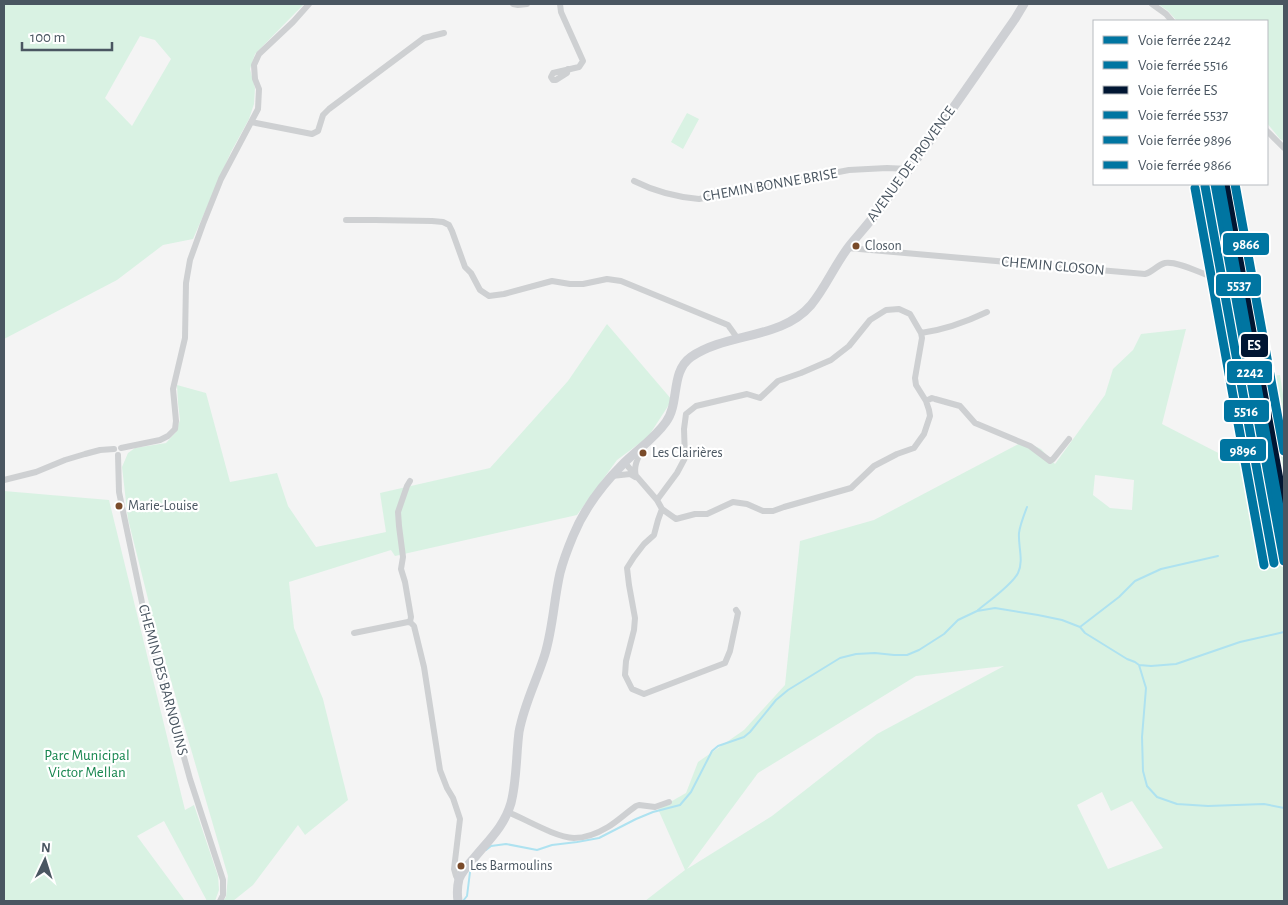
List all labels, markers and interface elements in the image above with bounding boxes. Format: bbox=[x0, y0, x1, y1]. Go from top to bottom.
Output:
scale bar bbox=[22, 20, 112, 52]
legend bbox=[1093, 20, 1268, 185]
text: 100 m bbox=[30, 30, 65, 45]
text: Voie ferrée 2242 bbox=[1138, 33, 1231, 48]
text: Voie ferrée 5516 bbox=[1138, 58, 1228, 73]
text: Voie ferrée ES bbox=[1138, 83, 1218, 98]
street label: AVENUE DE PROVENCE bbox=[864, 103, 958, 225]
text: Voie ferrée 5537 bbox=[1138, 108, 1228, 123]
text: Voie ferrée 9896 bbox=[1138, 133, 1232, 148]
text: Voie ferrée 9866 bbox=[1138, 158, 1232, 173]
street label: CHEMIN BONNE BRISE bbox=[702, 166, 838, 204]
line badge: 9866 bbox=[1222, 232, 1270, 256]
text: 9866 bbox=[1232, 238, 1260, 252]
place label: Closon bbox=[865, 239, 902, 253]
marker: Closon bbox=[851, 241, 861, 251]
street label: CHEMIN CLOSON bbox=[1001, 254, 1105, 278]
line badge: 5537 bbox=[1215, 273, 1262, 297]
text: 5537 bbox=[1227, 279, 1251, 293]
line badge: ES bbox=[1240, 333, 1269, 358]
text: ES bbox=[1247, 339, 1261, 353]
line badge: 2242 bbox=[1226, 360, 1273, 384]
text: 2242 bbox=[1237, 366, 1264, 380]
line badge: 5516 bbox=[1223, 399, 1270, 423]
text: 5516 bbox=[1234, 405, 1258, 419]
line badge: 9896 bbox=[1219, 438, 1267, 462]
text: 9896 bbox=[1229, 444, 1257, 458]
place label: Les Clairières bbox=[652, 446, 723, 460]
marker: Les Clairières bbox=[638, 448, 648, 458]
place label: Marie-Louise bbox=[128, 499, 198, 513]
marker: Marie-Louise bbox=[114, 501, 124, 511]
street label: CHEMIN DES BARNOUINS bbox=[136, 603, 190, 757]
park label: Parc Municipal Victor Mellan bbox=[44, 748, 130, 780]
north arrow bbox=[20, 835, 70, 885]
text: N bbox=[40, 841, 51, 855]
place label: Les Barmoulins bbox=[470, 859, 552, 873]
marker: Les Barmoulins bbox=[456, 861, 466, 871]

